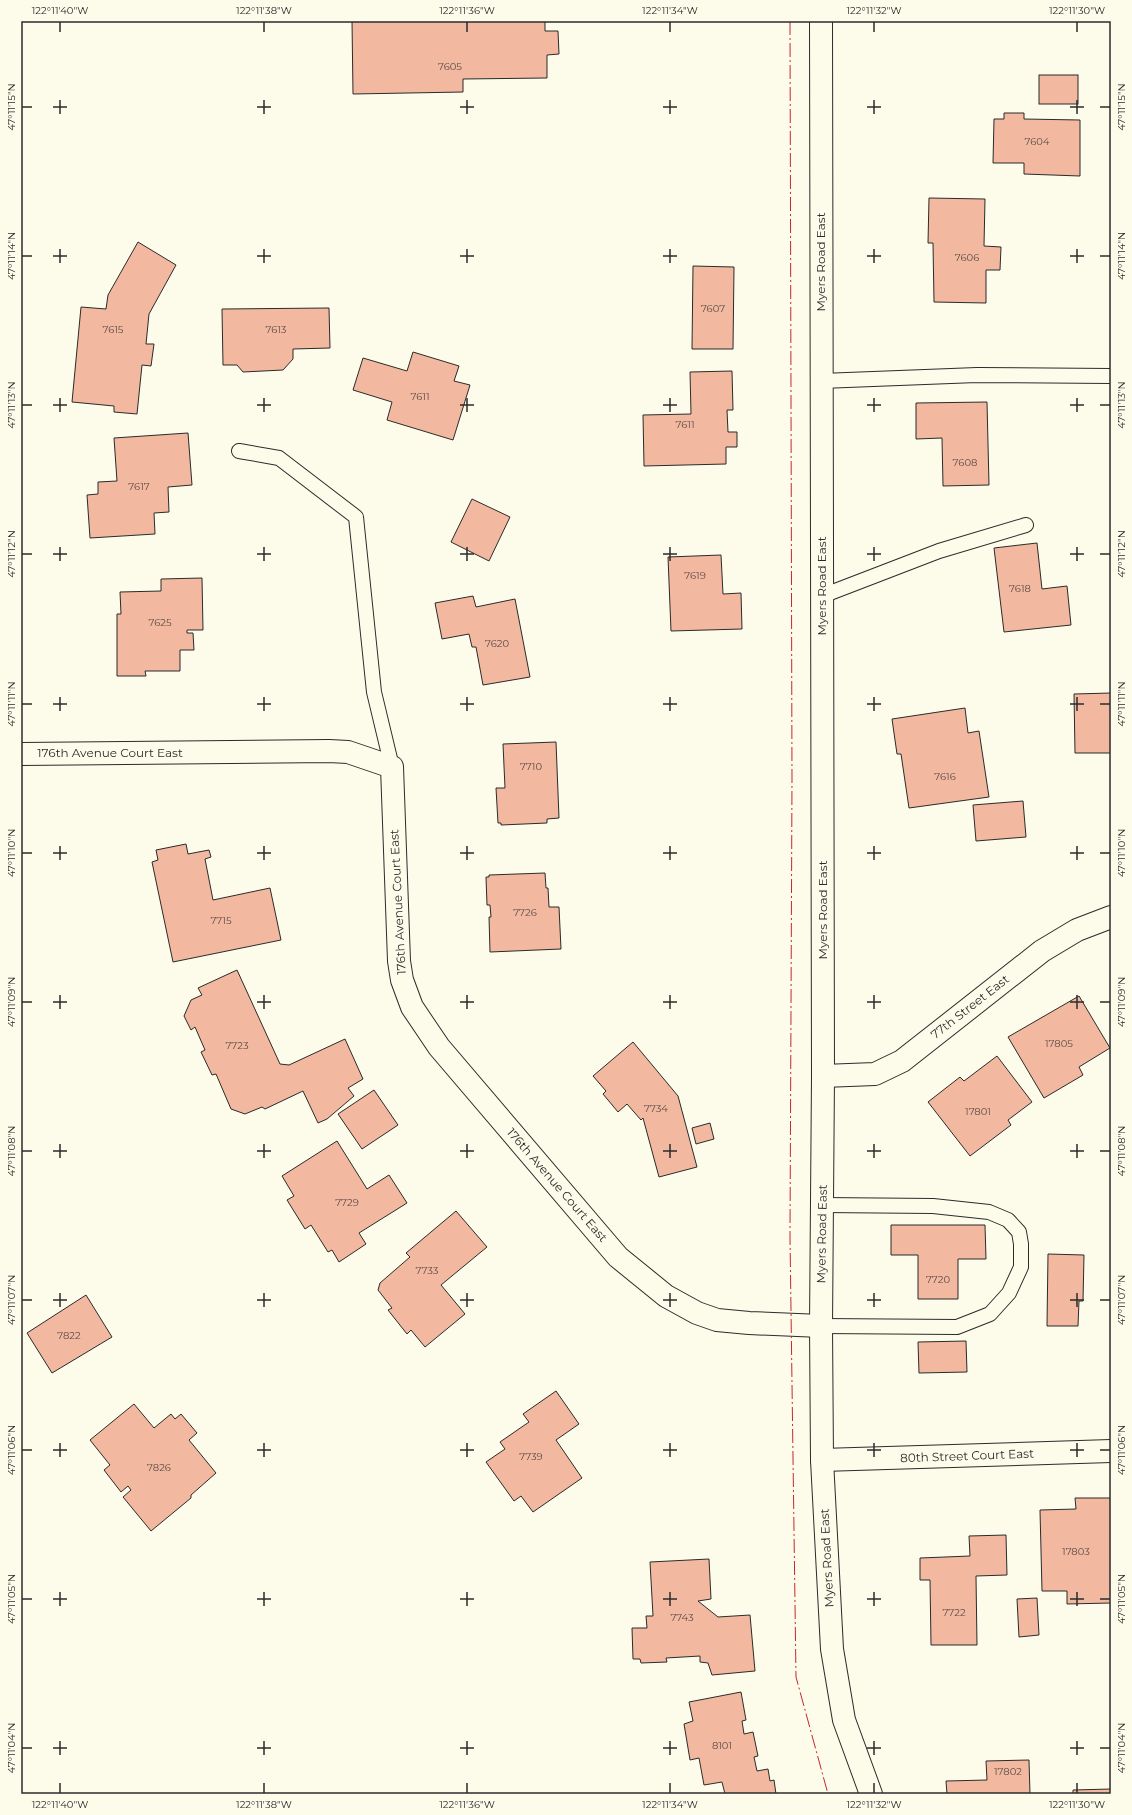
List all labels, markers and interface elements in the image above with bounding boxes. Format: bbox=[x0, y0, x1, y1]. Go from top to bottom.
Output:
text: 122°11'40"W bbox=[32, 4, 88, 17]
text: 122°11'38"W bbox=[236, 4, 292, 17]
text: 122°11'36"W bbox=[439, 4, 495, 17]
text: 122°11'34"W bbox=[642, 4, 698, 17]
text: 122°11'32"W bbox=[846, 4, 902, 17]
text: 122°11'30"W bbox=[1049, 4, 1105, 17]
house number: 7605 bbox=[438, 60, 462, 73]
text: 47°11'15"N bbox=[5, 83, 18, 131]
text: 47°11'15"N bbox=[1115, 83, 1128, 131]
house number: 7604 bbox=[1024, 135, 1050, 148]
street label: Myers Road East bbox=[813, 212, 828, 312]
text: 47°11'14"N bbox=[5, 232, 18, 280]
text: 47°11'14"N bbox=[1115, 232, 1128, 280]
house number: 7606 bbox=[955, 251, 979, 264]
house number: 7607 bbox=[701, 302, 725, 315]
house number: 7615 bbox=[102, 323, 124, 336]
house number: 7613 bbox=[265, 323, 287, 336]
text: 47°11'13"N bbox=[5, 381, 18, 429]
text: 47°11'13"N bbox=[1115, 381, 1128, 429]
house number: 7611 bbox=[411, 390, 430, 403]
house number: 7611 bbox=[676, 418, 695, 431]
house number: 7608 bbox=[953, 456, 977, 469]
house number: 7617 bbox=[128, 480, 150, 493]
text: 47°11'12"N bbox=[5, 530, 18, 578]
text: 47°11'12"N bbox=[1115, 530, 1128, 578]
street label: Myers Road East bbox=[814, 536, 829, 636]
house number: 7619 bbox=[684, 569, 706, 582]
house number: 7618 bbox=[1009, 582, 1031, 595]
house number: 7625 bbox=[148, 616, 172, 629]
house number: 7620 bbox=[485, 637, 509, 650]
text: 47°11'11"N bbox=[5, 681, 18, 727]
text: 47°11'11"N bbox=[1115, 681, 1128, 727]
street label: 176th Avenue Court East bbox=[37, 745, 183, 760]
house number: 7710 bbox=[520, 760, 542, 773]
house number: 7616 bbox=[934, 770, 956, 783]
text: 47°11'10"N bbox=[5, 829, 18, 877]
street label: 176th Avenue Court East bbox=[386, 829, 409, 975]
text: 47°11'10"N bbox=[1115, 829, 1128, 877]
street label: Myers Road East bbox=[815, 860, 830, 960]
house number: 7726 bbox=[513, 906, 537, 919]
house number: 7715 bbox=[210, 914, 232, 927]
street label: 77th Street East bbox=[928, 971, 1012, 1042]
text: 47°11'09"N bbox=[5, 977, 18, 1027]
text: 47°11'09"N bbox=[1115, 977, 1128, 1027]
house number: 17805 bbox=[1045, 1037, 1073, 1050]
house number: 7723 bbox=[225, 1039, 249, 1052]
house number: 7734 bbox=[644, 1102, 668, 1115]
house number: 17801 bbox=[965, 1105, 991, 1118]
street label: 176th Avenue Court East bbox=[504, 1125, 611, 1245]
text: 47°11'08"N bbox=[5, 1126, 18, 1176]
text: 47°11'08"N bbox=[1115, 1126, 1128, 1176]
street label: Myers Road East bbox=[813, 1184, 830, 1284]
house number: 7729 bbox=[335, 1196, 359, 1209]
house number: 7733 bbox=[416, 1264, 439, 1277]
house number: 7720 bbox=[926, 1273, 950, 1286]
text: 47°11'07"N bbox=[5, 1275, 18, 1325]
text: 47°11'07"N bbox=[1115, 1275, 1128, 1325]
house number: 7822 bbox=[57, 1329, 81, 1342]
text: 47°11'06"N bbox=[5, 1425, 18, 1475]
text: 47°11'06"N bbox=[1115, 1425, 1128, 1475]
street label: 80th Street Court East bbox=[900, 1446, 1034, 1465]
house number: 7739 bbox=[519, 1450, 543, 1463]
house number: 7826 bbox=[147, 1461, 171, 1474]
street label: Myers Road East bbox=[816, 1508, 837, 1608]
house number: 17803 bbox=[1062, 1545, 1090, 1558]
text: 47°11'05"N bbox=[5, 1574, 18, 1624]
text: 47°11'05"N bbox=[1115, 1574, 1128, 1624]
house number: 7722 bbox=[942, 1606, 966, 1619]
house number: 7743 bbox=[670, 1611, 694, 1624]
text: 47°11'04"N bbox=[5, 1723, 18, 1773]
text: 47°11'04"N bbox=[1115, 1723, 1128, 1773]
house number: 8101 bbox=[712, 1739, 732, 1752]
house number: 17802 bbox=[994, 1765, 1022, 1778]
text: 122°11'40"W bbox=[32, 1798, 88, 1811]
text: 122°11'38"W bbox=[236, 1798, 292, 1811]
text: 122°11'36"W bbox=[439, 1798, 495, 1811]
text: 122°11'34"W bbox=[642, 1798, 698, 1811]
text: 122°11'32"W bbox=[846, 1798, 902, 1811]
text: 122°11'30"W bbox=[1049, 1798, 1105, 1811]

